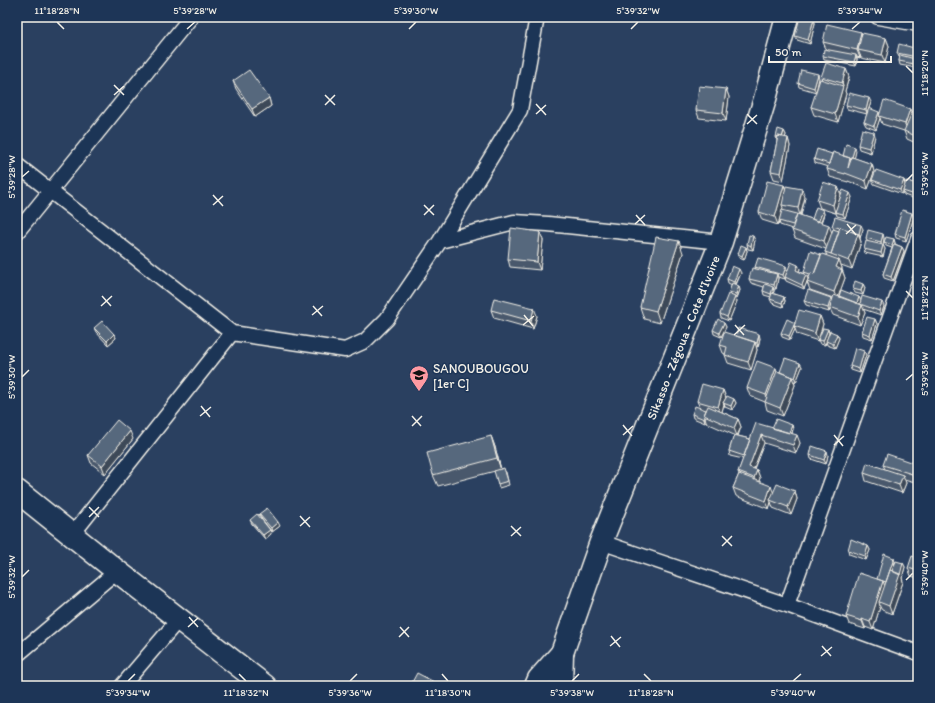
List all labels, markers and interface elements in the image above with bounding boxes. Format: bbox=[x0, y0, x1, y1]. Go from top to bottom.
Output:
text: 11°18'28"N bbox=[34, 4, 80, 17]
text: 5°39'28"W bbox=[173, 4, 217, 17]
text: 5°39'30"W bbox=[394, 4, 439, 17]
text: 5°39'32"W bbox=[616, 4, 660, 17]
text: 5°39'34"W bbox=[838, 4, 883, 17]
scale bar bbox=[769, 38, 891, 64]
text: 50 m bbox=[775, 45, 801, 59]
text: 11°18'20"N bbox=[918, 50, 931, 96]
text: 5°39'36"W bbox=[918, 152, 931, 196]
text: 5°39'28"W bbox=[5, 155, 18, 199]
street label: Sikasso - Zégoua - Cote d'Ivoire bbox=[644, 253, 723, 422]
text: 11°18'22"N bbox=[918, 275, 931, 321]
text: 5°39'38"W bbox=[918, 352, 931, 396]
text: 5°39'30"W bbox=[5, 354, 18, 399]
place label: SANOUBOUGOU [1er C] bbox=[433, 361, 529, 391]
school or university icon: SANOUBOUGOU [1er C] bbox=[408, 364, 430, 392]
text: 5°39'40"W bbox=[918, 550, 931, 596]
text: 5°39'32"W bbox=[5, 555, 18, 599]
text: 5°39'34"W bbox=[106, 686, 151, 699]
text: 11°18'32"N bbox=[223, 686, 269, 699]
text: 5°39'36"W bbox=[328, 686, 372, 699]
text: 11°18'30"N bbox=[425, 686, 471, 699]
text: 5°39'38"W bbox=[550, 686, 594, 699]
text: 11°18'28"N bbox=[628, 686, 674, 699]
text: 5°39'40"W bbox=[770, 686, 816, 699]

